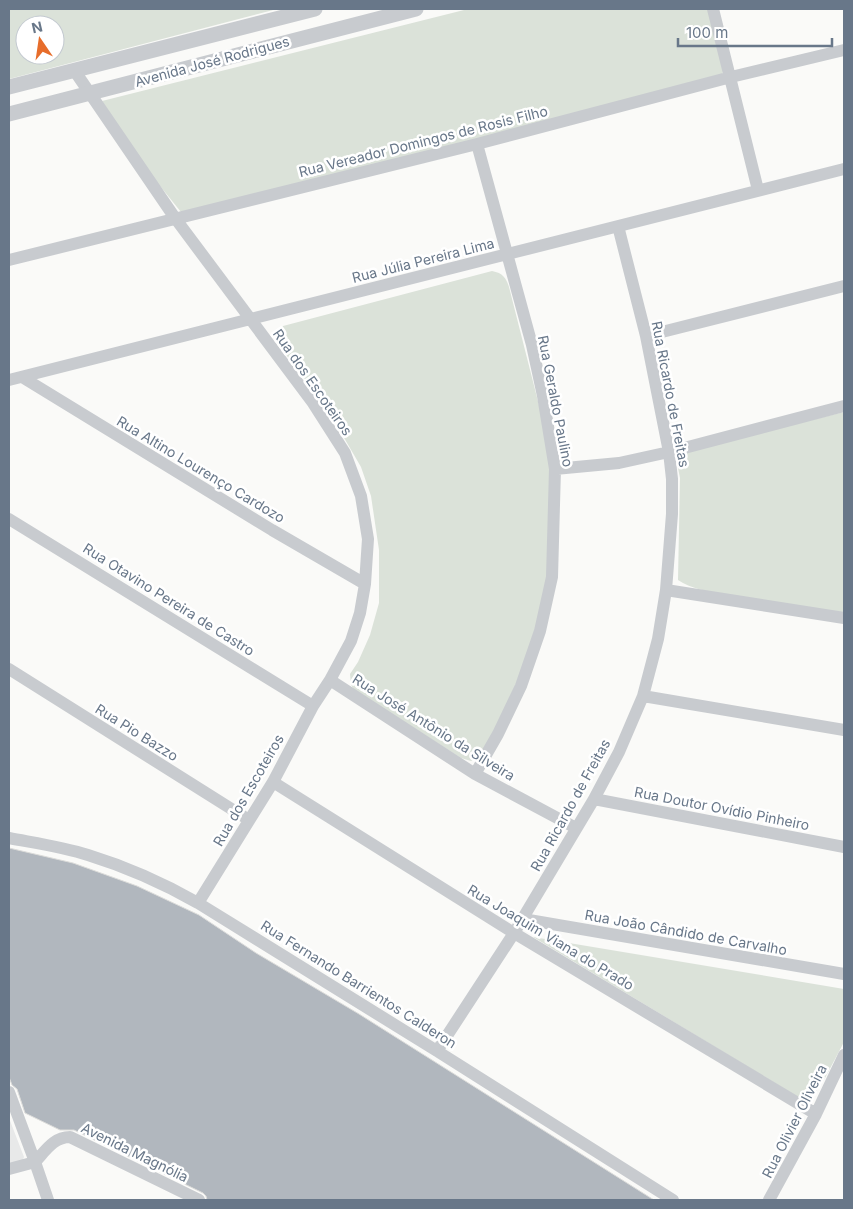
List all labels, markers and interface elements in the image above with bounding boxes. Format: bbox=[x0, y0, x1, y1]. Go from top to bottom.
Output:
north arrow bbox=[15, 15, 65, 65]
scale bar bbox=[678, 15, 832, 47]
text: N bbox=[30, 17, 44, 36]
text: 100 m bbox=[686, 23, 728, 42]
street label: Avenida José Rodrigues bbox=[133, 32, 291, 90]
street label: Rua Vereador Domingos de Rosis Filho bbox=[297, 102, 549, 180]
street label: Rua Júlia Pereira Lima bbox=[350, 234, 496, 286]
street label: Rua Ricardo de Freitas bbox=[648, 320, 694, 468]
street label: Rua dos Escoteiros bbox=[270, 325, 356, 439]
street label: Rua Geraldo Paulino bbox=[535, 334, 577, 468]
street label: Rua Altino Lourenço Cardozo bbox=[114, 412, 288, 526]
street label: Rua Otavino Pereira de Castro bbox=[80, 539, 258, 659]
street label: Rua José Antônio da Silveira bbox=[350, 670, 518, 784]
street label: Rua Pio Bazzo bbox=[92, 700, 182, 764]
street label: Rua dos Escoteiros bbox=[209, 731, 287, 849]
street label: Rua Ricardo de Freitas bbox=[527, 736, 613, 874]
street label: Rua Doutor Ovídio Pinheiro bbox=[633, 783, 811, 833]
street label: Rua Joaquim Viana do Prado bbox=[465, 881, 637, 993]
street label: Rua João Cândido de Carvalho bbox=[584, 906, 788, 958]
street label: Rua Fernando Barrientos Calderon bbox=[258, 916, 460, 1052]
street label: Rua Olivier Oliveira bbox=[758, 1061, 830, 1181]
street label: Avenida Magnólia bbox=[79, 1119, 191, 1185]

